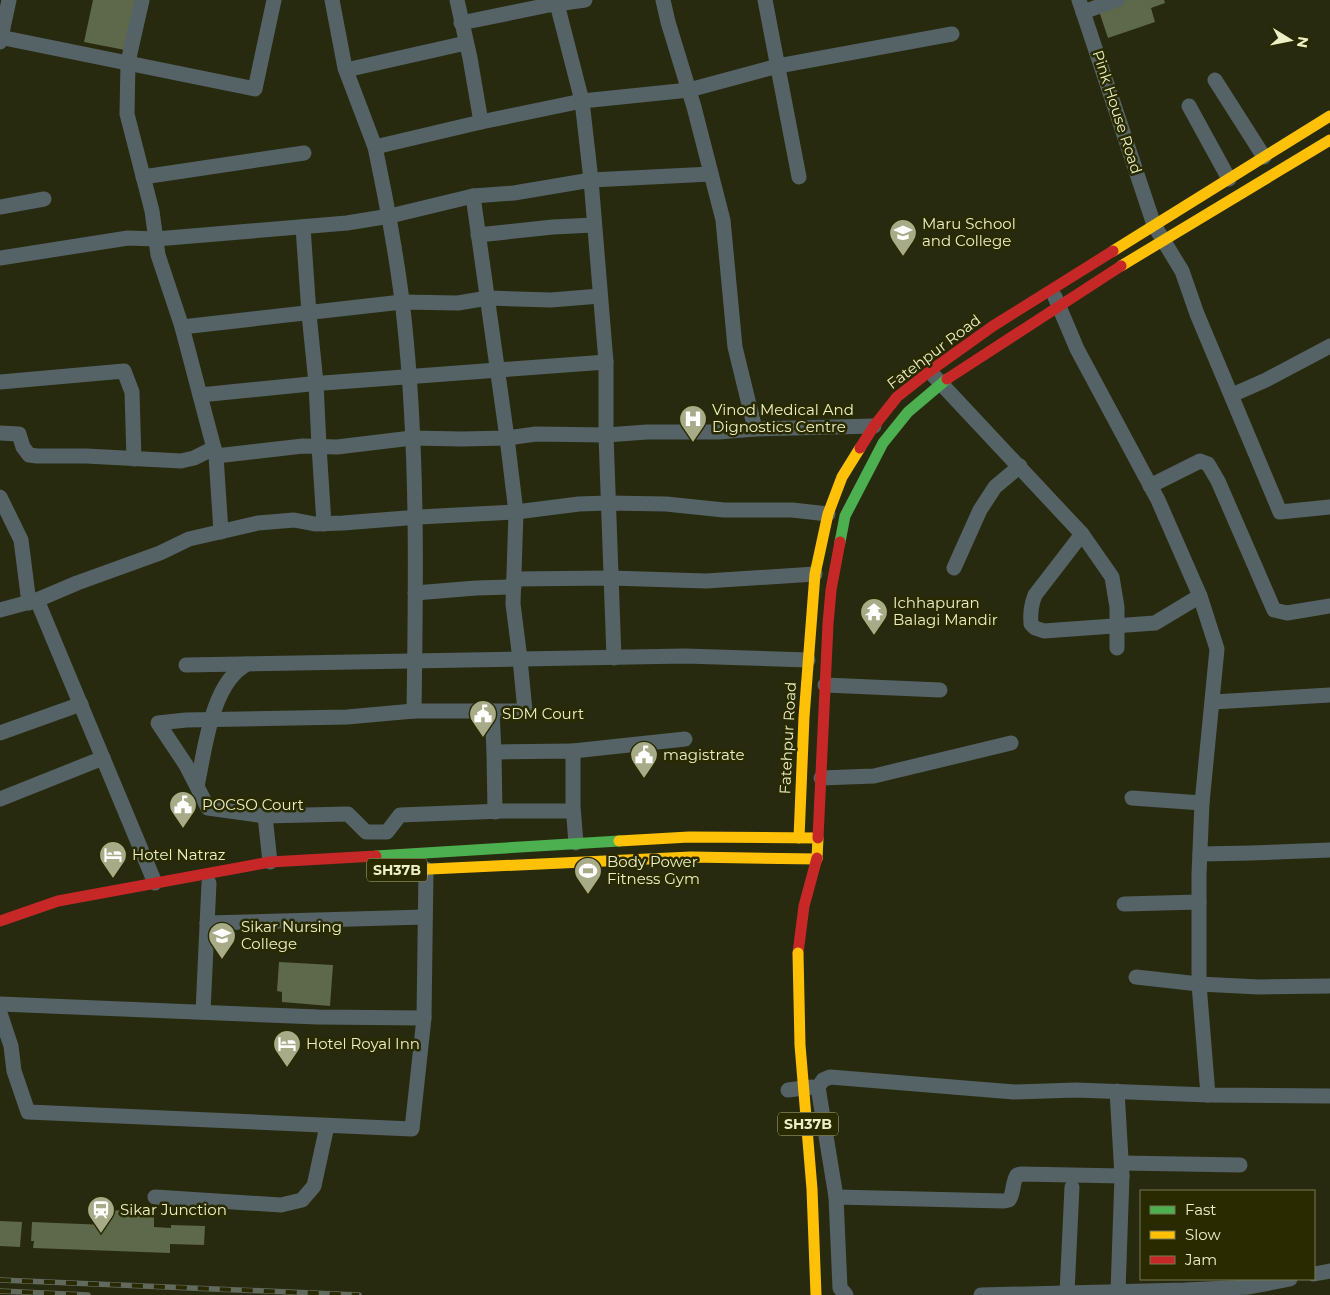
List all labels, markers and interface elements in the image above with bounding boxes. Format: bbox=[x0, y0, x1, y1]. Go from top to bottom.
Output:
north arrow bbox=[1265, 15, 1315, 65]
text: N bbox=[1293, 35, 1313, 49]
street label: Pink House Road bbox=[1088, 48, 1146, 176]
place label: Maru School and College bbox=[922, 214, 1016, 250]
school or university icon: Maru School and College bbox=[888, 218, 918, 257]
street label: Fatehpur Road bbox=[883, 310, 984, 393]
place label: Vinod Medical And Dignostics Centre bbox=[712, 400, 854, 436]
hospital icon: Vinod Medical And Dignostics Centre bbox=[678, 404, 708, 443]
place label: Ichhapuran Balagi Mandir bbox=[893, 593, 998, 629]
temple icon: Ichhapuran Balagi Mandir bbox=[859, 597, 889, 636]
street label: Fatehpur Road bbox=[775, 681, 800, 795]
public building icon: SDM Court bbox=[468, 699, 498, 738]
place label: SDM Court bbox=[502, 704, 584, 723]
public building icon: magistrate bbox=[629, 740, 659, 779]
place label: magistrate bbox=[663, 745, 745, 764]
public building icon: POCSO Court bbox=[168, 790, 198, 829]
place label: POCSO Court bbox=[202, 795, 304, 814]
hotel icon: Hotel Natraz bbox=[98, 840, 128, 879]
place label: Hotel Natraz bbox=[132, 845, 226, 864]
place label: Body Power Fitness Gym bbox=[607, 852, 700, 888]
sports icon: Body Power Fitness Gym bbox=[573, 856, 603, 895]
road number: SH37B bbox=[367, 858, 427, 882]
place label: Sikar Nursing College bbox=[241, 917, 342, 953]
school or university icon: Sikar Nursing College bbox=[207, 921, 237, 960]
hotel icon: Hotel Royal Inn bbox=[272, 1029, 302, 1068]
place label: Hotel Royal Inn bbox=[306, 1034, 420, 1053]
road number: SH37B bbox=[778, 1112, 838, 1136]
legend bbox=[1140, 1190, 1315, 1280]
station icon: Sikar Junction bbox=[86, 1195, 116, 1234]
place label: Sikar Junction bbox=[120, 1200, 227, 1219]
text: Fast bbox=[1185, 1200, 1216, 1219]
text: Slow bbox=[1185, 1225, 1221, 1244]
text: Jam bbox=[1184, 1250, 1217, 1269]

